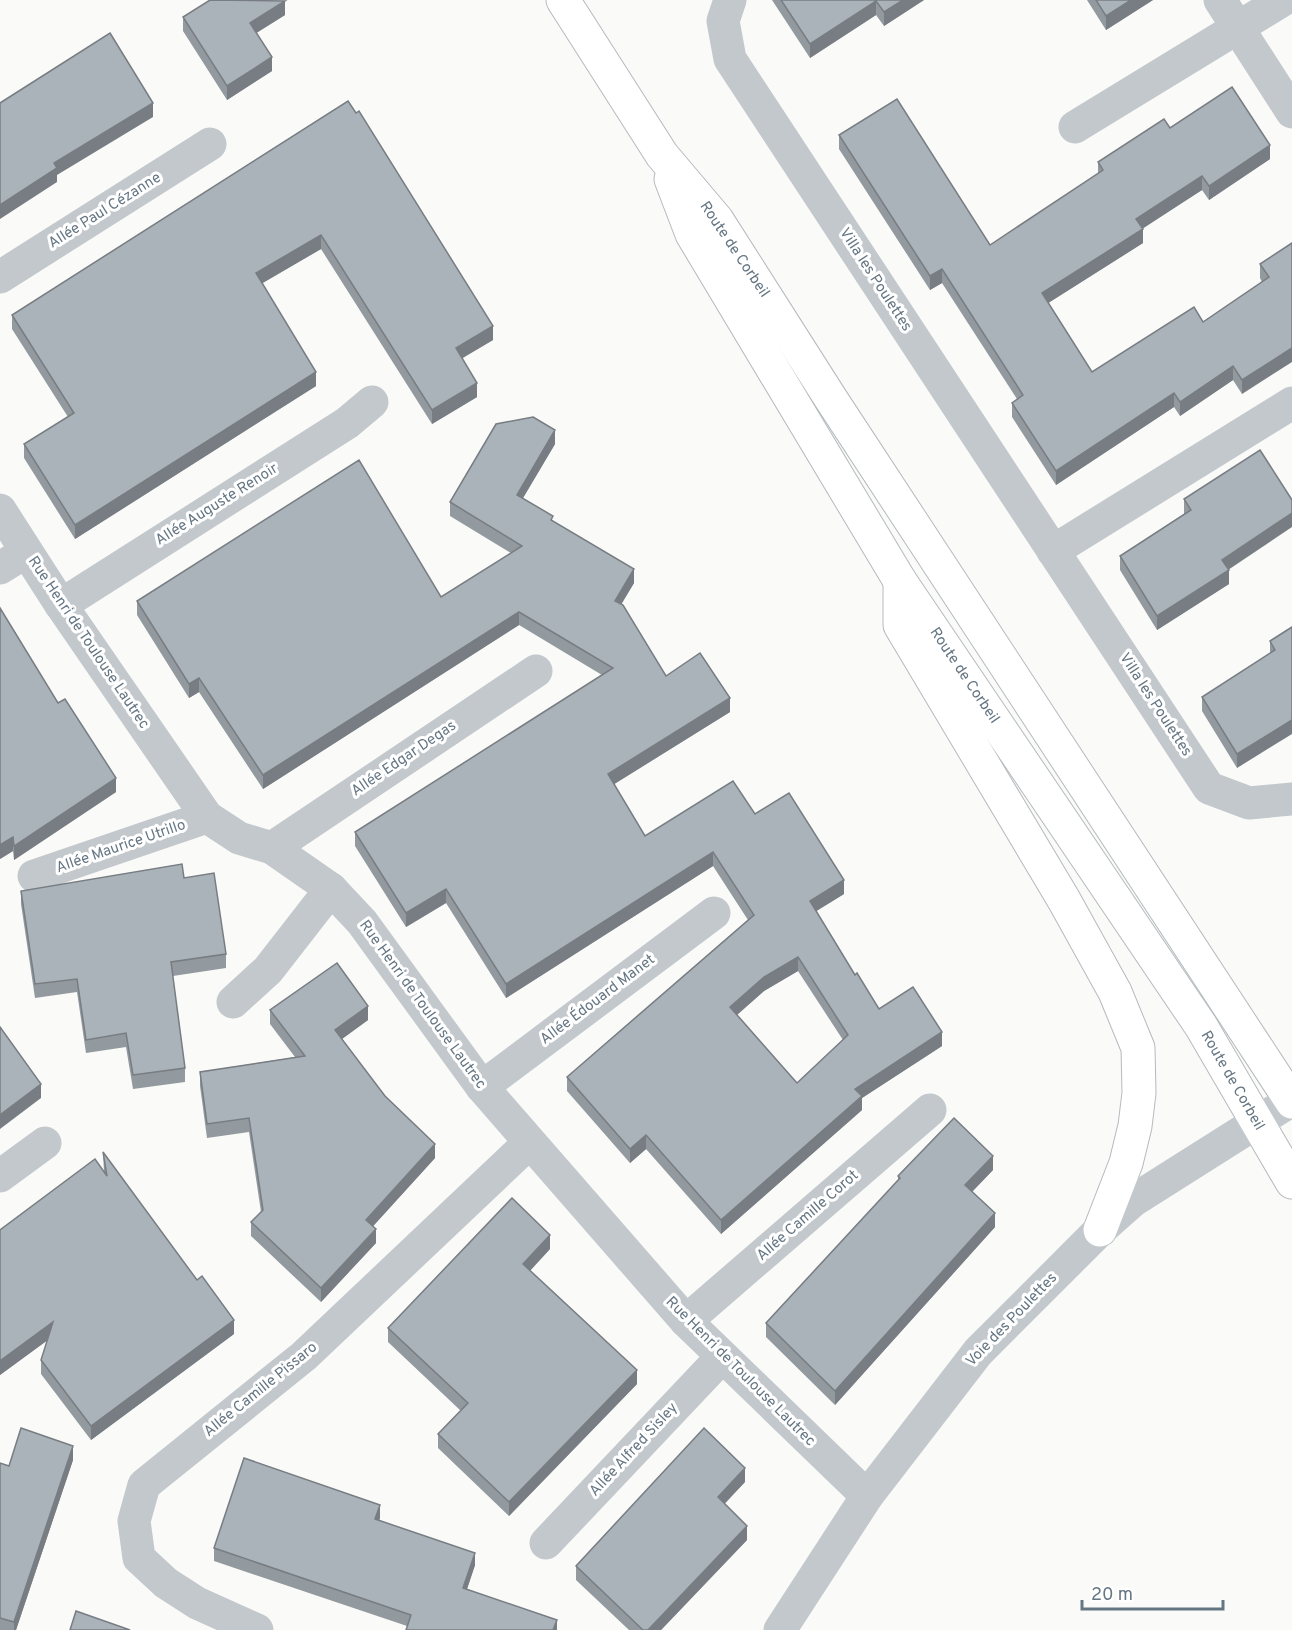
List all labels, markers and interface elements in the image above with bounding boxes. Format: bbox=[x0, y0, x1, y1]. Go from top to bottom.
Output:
street label: Allée Paul Cézanne bbox=[45, 169, 165, 253]
street label: Route de Corbeil bbox=[695, 198, 773, 302]
street label: Villa les Poulettes bbox=[835, 225, 915, 335]
street label: Allée Auguste Renoir bbox=[152, 460, 282, 550]
street label: Rue Henri de Toulouse Lautrec bbox=[23, 553, 153, 733]
street label: Route de Corbeil bbox=[925, 624, 1003, 728]
street label: Villa les Poulettes bbox=[1115, 650, 1195, 760]
street label: Allée Edgar Degas bbox=[348, 717, 460, 801]
street label: Allée Maurice Utrillo bbox=[54, 816, 188, 878]
street label: Rue Henri de Toulouse Lautrec bbox=[354, 917, 490, 1093]
street label: Allée Édouard Manet bbox=[536, 950, 659, 1049]
street label: Route de Corbeil bbox=[1196, 1028, 1268, 1134]
street label: Allée Camille Corot bbox=[753, 1167, 863, 1265]
street label: Voie des Poulettes bbox=[962, 1269, 1062, 1371]
street label: Rue Henri de Toulouse Lautrec bbox=[661, 1293, 819, 1451]
street label: Allée Camille Pissaro bbox=[200, 1338, 322, 1442]
street label: Allée Alfred Sisley bbox=[586, 1399, 682, 1501]
scale bar bbox=[1082, 1573, 1223, 1611]
text: 20 m bbox=[1091, 1584, 1133, 1607]

